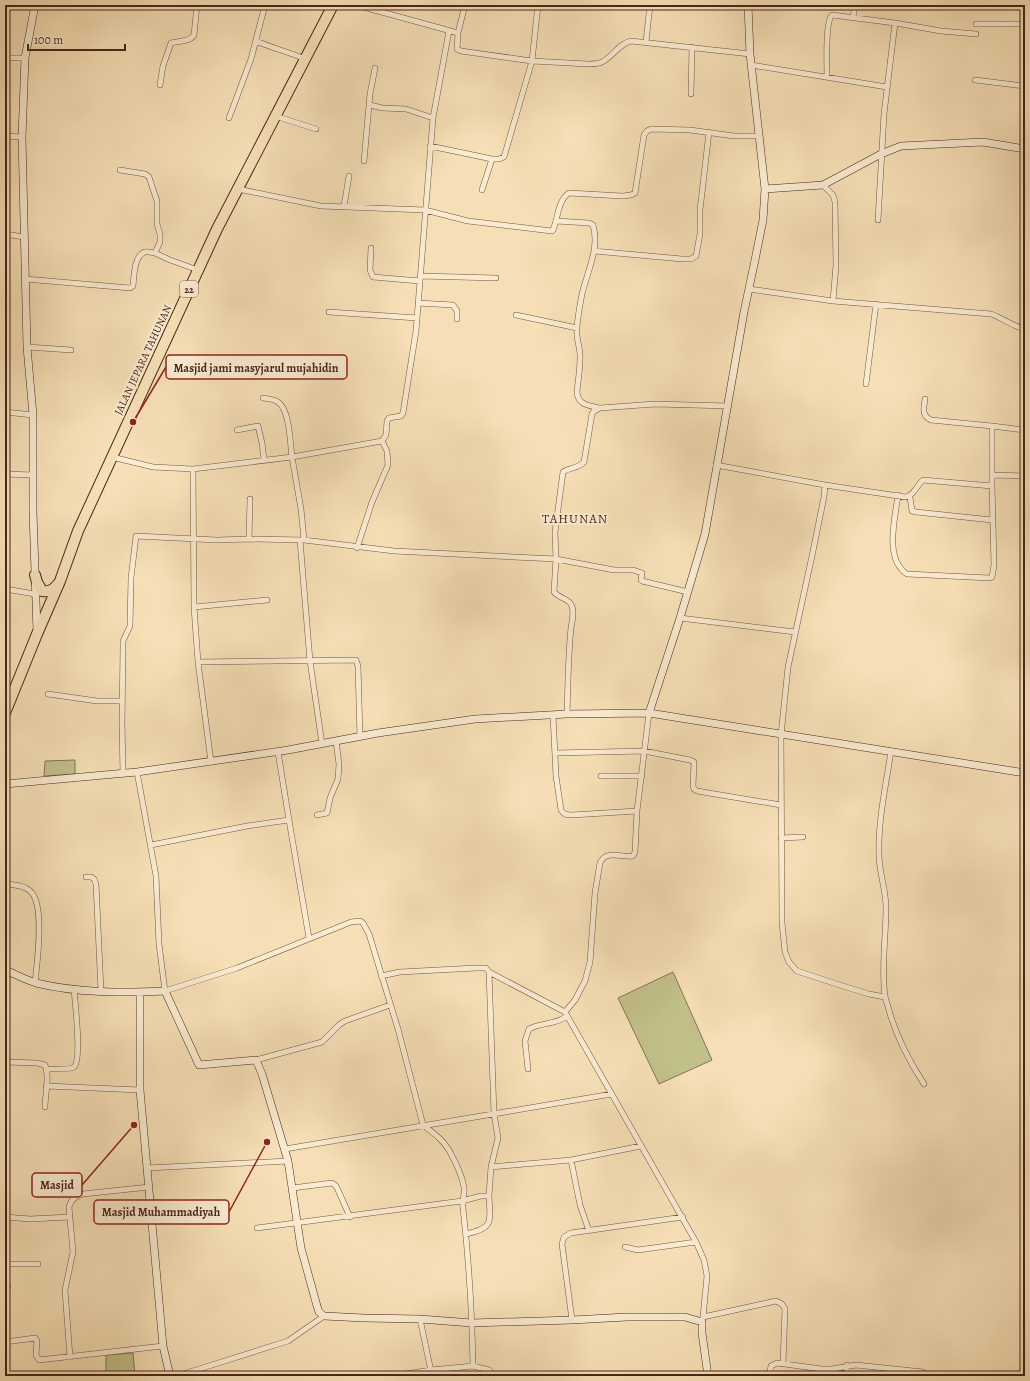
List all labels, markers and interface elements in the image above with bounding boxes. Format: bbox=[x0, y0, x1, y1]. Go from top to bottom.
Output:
scale bar bbox=[28, 26, 125, 52]
text: 100 m bbox=[34, 32, 63, 48]
road number: 22 bbox=[180, 281, 198, 297]
street label: JALAN JEPARA TAHUNAN bbox=[111, 302, 175, 417]
callout: Masjid jami masyjarul mujahidin bbox=[166, 355, 347, 379]
text: Masjid jami masyjarul mujahidin bbox=[173, 360, 339, 376]
district label: TAHUNAN bbox=[542, 510, 608, 527]
callout: Masjid bbox=[32, 1173, 82, 1197]
text: Masjid bbox=[40, 1177, 74, 1193]
callout: Masjid Muhammadiyah bbox=[94, 1200, 229, 1224]
text: Masjid Muhammadiyah bbox=[102, 1204, 221, 1220]

